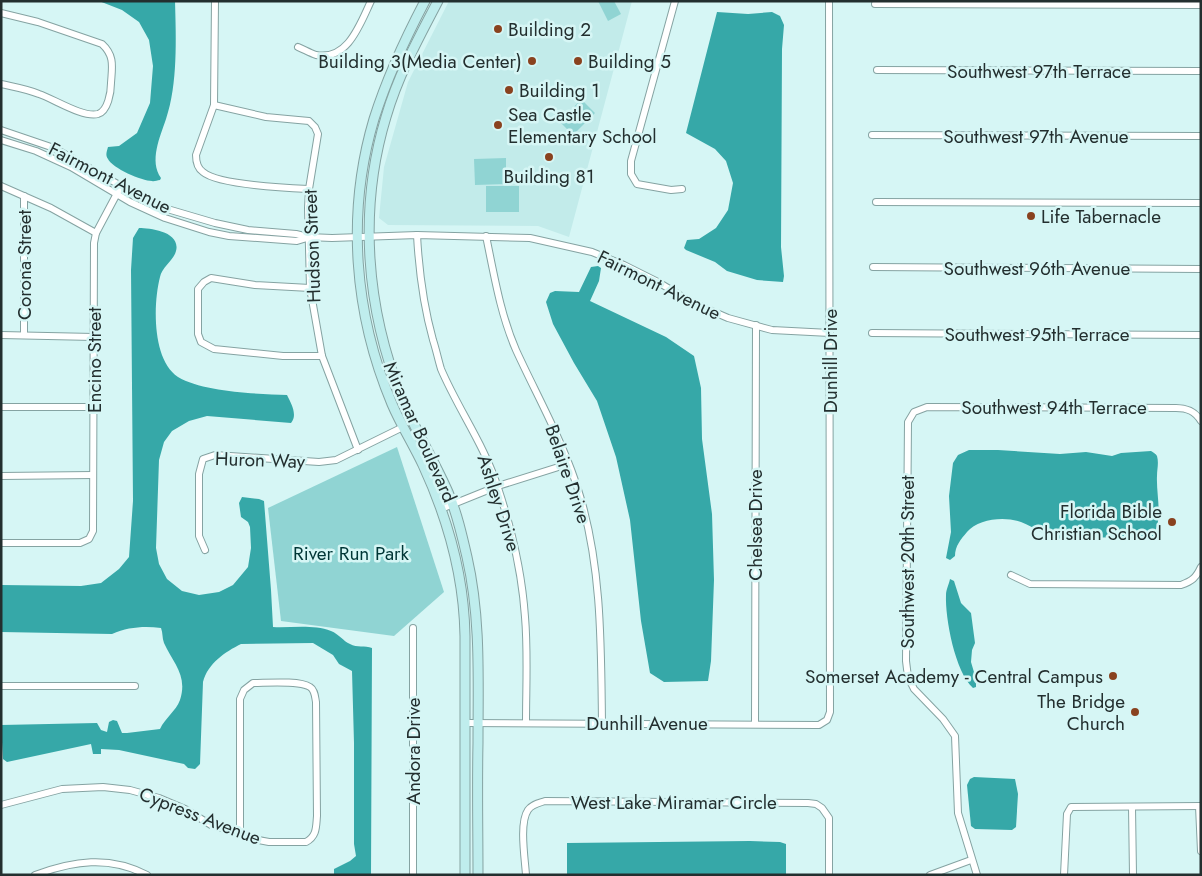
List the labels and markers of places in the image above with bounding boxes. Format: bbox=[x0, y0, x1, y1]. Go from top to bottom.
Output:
place label: Building 2 bbox=[508, 16, 591, 43]
marker: Building 2 bbox=[492, 23, 504, 35]
place label: Building 3(Media Center) bbox=[318, 48, 522, 75]
place label: Building 5 bbox=[588, 48, 671, 75]
marker: Building 3(Media Center) bbox=[526, 55, 538, 67]
marker: Building 5 bbox=[572, 55, 584, 67]
place label: Building 1 bbox=[519, 77, 600, 104]
marker: Building 1 bbox=[503, 84, 515, 96]
place label: Sea Castle Elementary School bbox=[508, 101, 657, 150]
marker: Sea Castle Elementary School bbox=[492, 119, 504, 131]
marker: Building 81 bbox=[543, 151, 555, 163]
place label: Building 81 bbox=[503, 163, 595, 190]
place label: Life Tabernacle bbox=[1041, 203, 1161, 230]
marker: Life Tabernacle bbox=[1025, 210, 1037, 222]
place label: Florida Bible Christian School bbox=[1031, 498, 1162, 547]
marker: Florida Bible Christian School bbox=[1166, 516, 1178, 528]
place label: Somerset Academy - Central Campus bbox=[805, 663, 1103, 690]
marker: Somerset Academy - Central Campus bbox=[1107, 670, 1119, 682]
place label: The Bridge Church bbox=[1037, 688, 1125, 737]
marker: The Bridge Church bbox=[1129, 706, 1141, 718]

